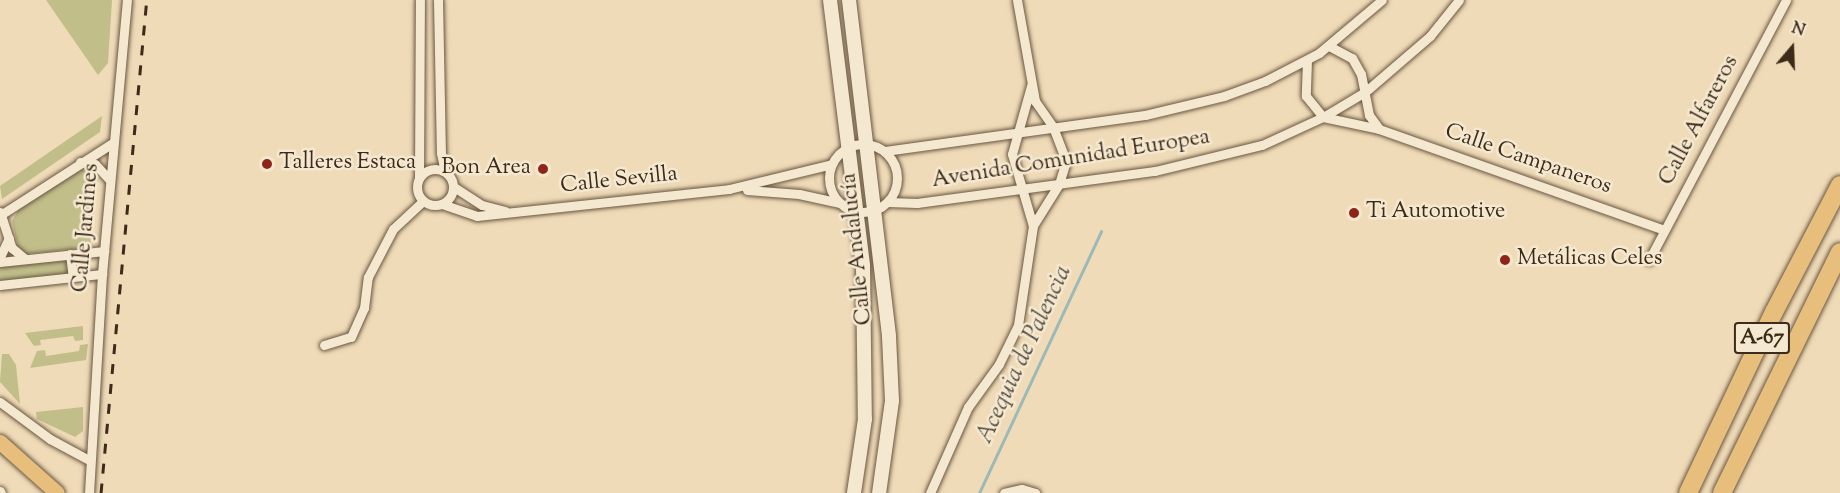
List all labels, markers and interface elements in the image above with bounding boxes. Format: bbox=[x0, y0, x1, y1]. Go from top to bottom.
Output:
north arrow bbox=[1762, 18, 1822, 78]
text: N bbox=[1788, 18, 1808, 43]
street label: Calle Alfareros bbox=[1655, 51, 1745, 191]
street label: Calle Campaneros bbox=[1441, 119, 1615, 201]
street label: Avenida Comunidad Europea bbox=[930, 125, 1212, 195]
place label: Talleres Estaca bbox=[279, 151, 416, 177]
place label: Bon Area bbox=[441, 156, 531, 182]
marker: Talleres Estaca bbox=[260, 157, 274, 171]
street label: Calle Jardines bbox=[68, 162, 106, 294]
marker: Bon Area bbox=[536, 162, 550, 176]
street label: Calle Sevilla bbox=[559, 162, 679, 200]
street label: Calle Andalucía bbox=[837, 172, 879, 326]
place label: Ti Automotive bbox=[1366, 200, 1505, 226]
marker: Ti Automotive bbox=[1347, 206, 1361, 220]
place label: Metálicas Celes bbox=[1517, 247, 1662, 273]
marker: Metálicas Celes bbox=[1498, 253, 1512, 267]
water label: Acequia de Palencia bbox=[971, 261, 1079, 449]
road number: A-67 bbox=[1734, 320, 1790, 356]

